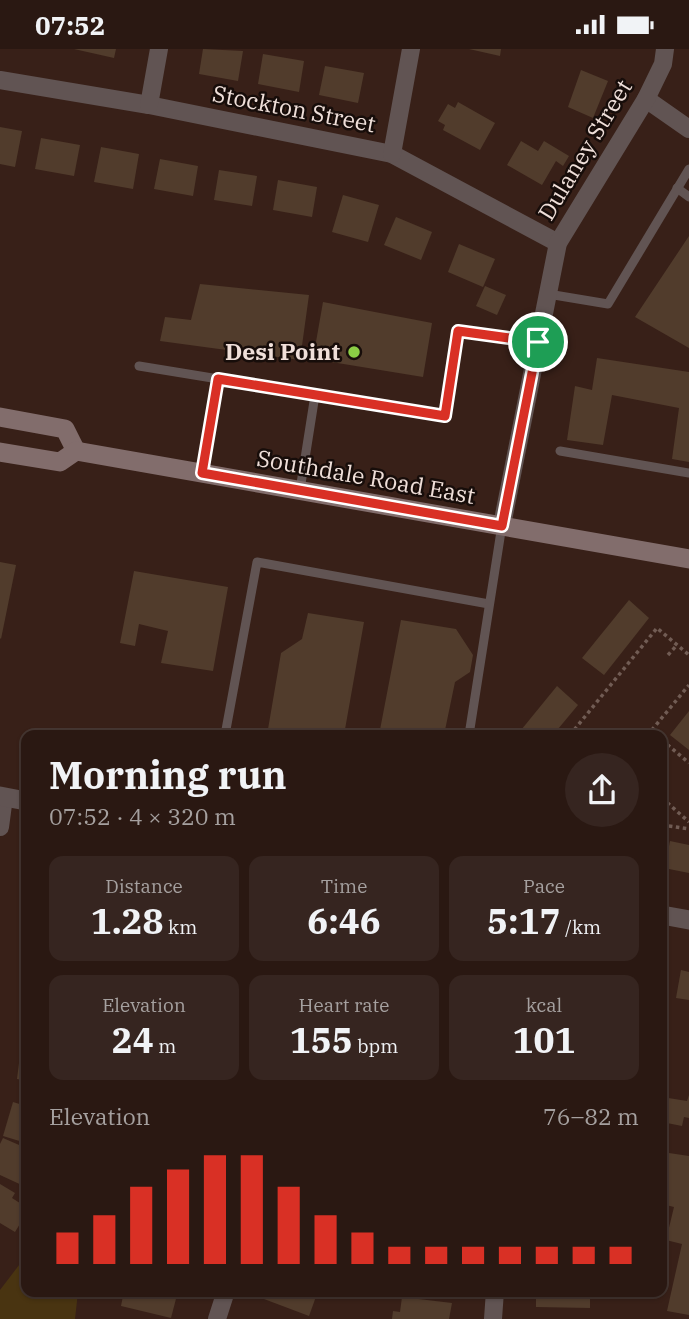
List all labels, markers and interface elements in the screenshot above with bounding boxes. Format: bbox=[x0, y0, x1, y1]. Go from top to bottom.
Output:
text: 07:52 bbox=[35, 8, 105, 42]
street label: Dulaney Street bbox=[530, 74, 638, 225]
street label: Stockton Street bbox=[210, 77, 378, 139]
pin bbox=[508, 312, 568, 372]
icon: arrive bbox=[519, 323, 557, 361]
place label: Desi Point bbox=[225, 336, 340, 366]
marker: Desi Point bbox=[346, 344, 362, 360]
street label: Southdale Road East bbox=[255, 442, 478, 510]
text: Morning run bbox=[49, 750, 287, 799]
button: share bbox=[565, 753, 639, 827]
text: 07:52 · 4 × 320 m bbox=[49, 801, 236, 831]
text: Distance bbox=[105, 874, 183, 898]
text: Time bbox=[321, 874, 367, 898]
text: Pace bbox=[523, 874, 565, 898]
text: 1.28 bbox=[91, 898, 164, 944]
text: 6:46 bbox=[307, 898, 381, 944]
text: 5:17 bbox=[487, 898, 561, 944]
text: km bbox=[164, 915, 197, 939]
text: /km bbox=[561, 915, 601, 939]
text: Elevation bbox=[102, 993, 186, 1017]
text: Heart rate bbox=[299, 993, 389, 1017]
text: kcal bbox=[526, 993, 562, 1017]
text: 24 bbox=[112, 1017, 154, 1063]
text: 155 bbox=[290, 1017, 353, 1063]
text: 101 bbox=[512, 1017, 576, 1063]
text: m bbox=[154, 1034, 176, 1058]
text: bpm bbox=[353, 1034, 398, 1058]
text: Elevation bbox=[49, 1101, 150, 1131]
text: 76–82 m bbox=[543, 1101, 639, 1131]

